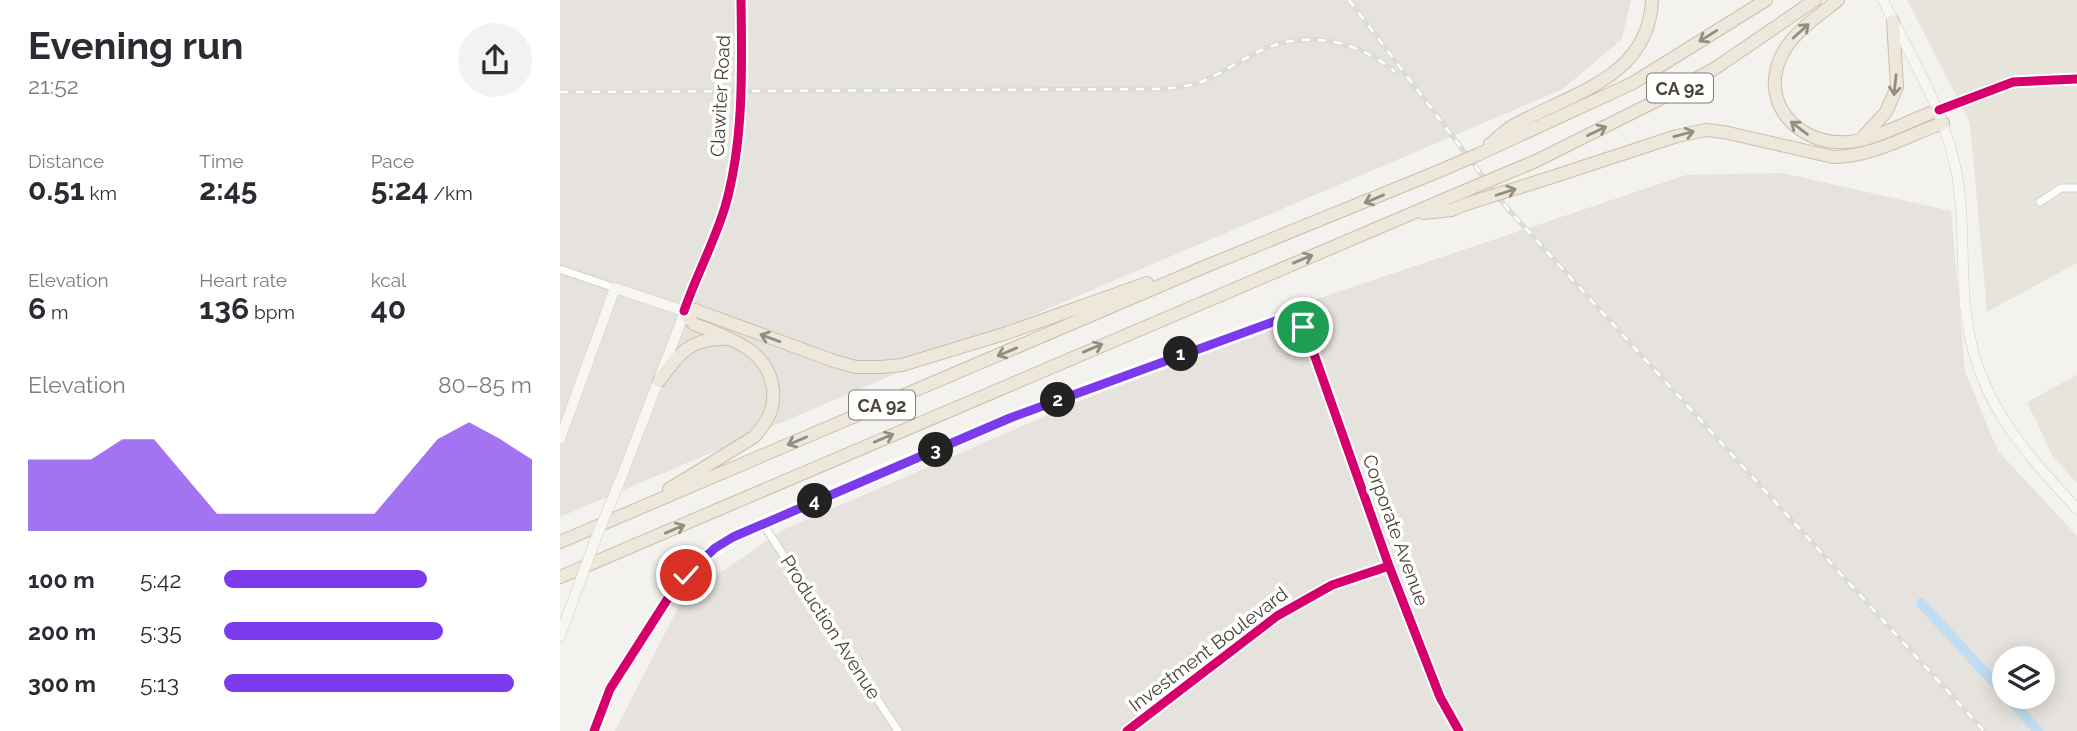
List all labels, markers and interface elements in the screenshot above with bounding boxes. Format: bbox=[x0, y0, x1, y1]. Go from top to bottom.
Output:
text: Evening run bbox=[28, 23, 243, 68]
button: share bbox=[458, 23, 532, 97]
one-way arrow bbox=[1792, 23, 1809, 40]
one-way arrow bbox=[1699, 29, 1718, 44]
street label: Clawiter Road bbox=[706, 35, 734, 157]
text: 21:52 bbox=[28, 72, 79, 99]
one-way arrow bbox=[1888, 73, 1901, 96]
road number: CA 92 bbox=[1647, 74, 1713, 102]
one-way arrow bbox=[1790, 121, 1809, 136]
one-way arrow bbox=[1586, 123, 1607, 137]
one-way arrow bbox=[1672, 127, 1695, 140]
text: Distance bbox=[28, 150, 104, 172]
text: Time bbox=[199, 150, 244, 172]
text: Pace bbox=[371, 150, 414, 172]
text: 0.51 bbox=[28, 172, 85, 207]
text: 2:45 bbox=[199, 172, 257, 207]
text: 5:24 bbox=[371, 172, 429, 207]
text: km bbox=[85, 182, 117, 204]
text: /km bbox=[429, 182, 473, 204]
one-way arrow bbox=[1495, 184, 1517, 197]
one-way arrow bbox=[1364, 193, 1385, 206]
one-way arrow bbox=[1291, 252, 1313, 265]
text: Elevation bbox=[28, 269, 109, 291]
text: Heart rate bbox=[199, 269, 287, 291]
text: kcal bbox=[371, 269, 406, 291]
text: 6 bbox=[28, 291, 46, 326]
text: 136 bbox=[199, 291, 249, 326]
text: 40 bbox=[371, 291, 406, 326]
pin bbox=[1273, 297, 1333, 357]
text: m bbox=[46, 301, 69, 323]
text: bpm bbox=[249, 301, 295, 323]
icon: arrive bbox=[1284, 308, 1322, 346]
one-way arrow bbox=[760, 330, 782, 343]
pin: 1 bbox=[1164, 336, 1198, 372]
one-way arrow bbox=[1082, 341, 1103, 354]
text: 1 bbox=[1176, 342, 1185, 364]
one-way arrow bbox=[996, 346, 1018, 359]
text: Elevation bbox=[28, 371, 126, 398]
text: 80–85 m bbox=[438, 371, 532, 398]
pin: 2 bbox=[1040, 382, 1076, 418]
text: 2 bbox=[1052, 388, 1063, 410]
road number: CA 92 bbox=[849, 390, 915, 419]
one-way arrow bbox=[873, 431, 895, 444]
pin: 3 bbox=[918, 433, 954, 468]
one-way arrow bbox=[787, 435, 809, 448]
text: 3 bbox=[930, 438, 941, 460]
street label: Corporate Avenue bbox=[1358, 451, 1434, 609]
pin: 4 bbox=[798, 484, 832, 518]
text: 4 bbox=[809, 489, 820, 511]
one-way arrow bbox=[664, 521, 686, 534]
pin bbox=[656, 545, 716, 605]
street label: Production Avenue bbox=[776, 551, 886, 703]
icon: check bbox=[667, 556, 705, 594]
text: 100 m bbox=[28, 566, 95, 593]
text: 5:42 bbox=[140, 566, 181, 593]
street label: Investment Boulevard bbox=[1124, 582, 1292, 716]
text: 200 m bbox=[28, 618, 96, 645]
text: 5:35 bbox=[140, 618, 182, 645]
map controls bbox=[1992, 646, 2055, 709]
button: layers bbox=[1992, 646, 2055, 709]
text: 300 m bbox=[28, 670, 96, 697]
text: 5:13 bbox=[140, 670, 179, 697]

